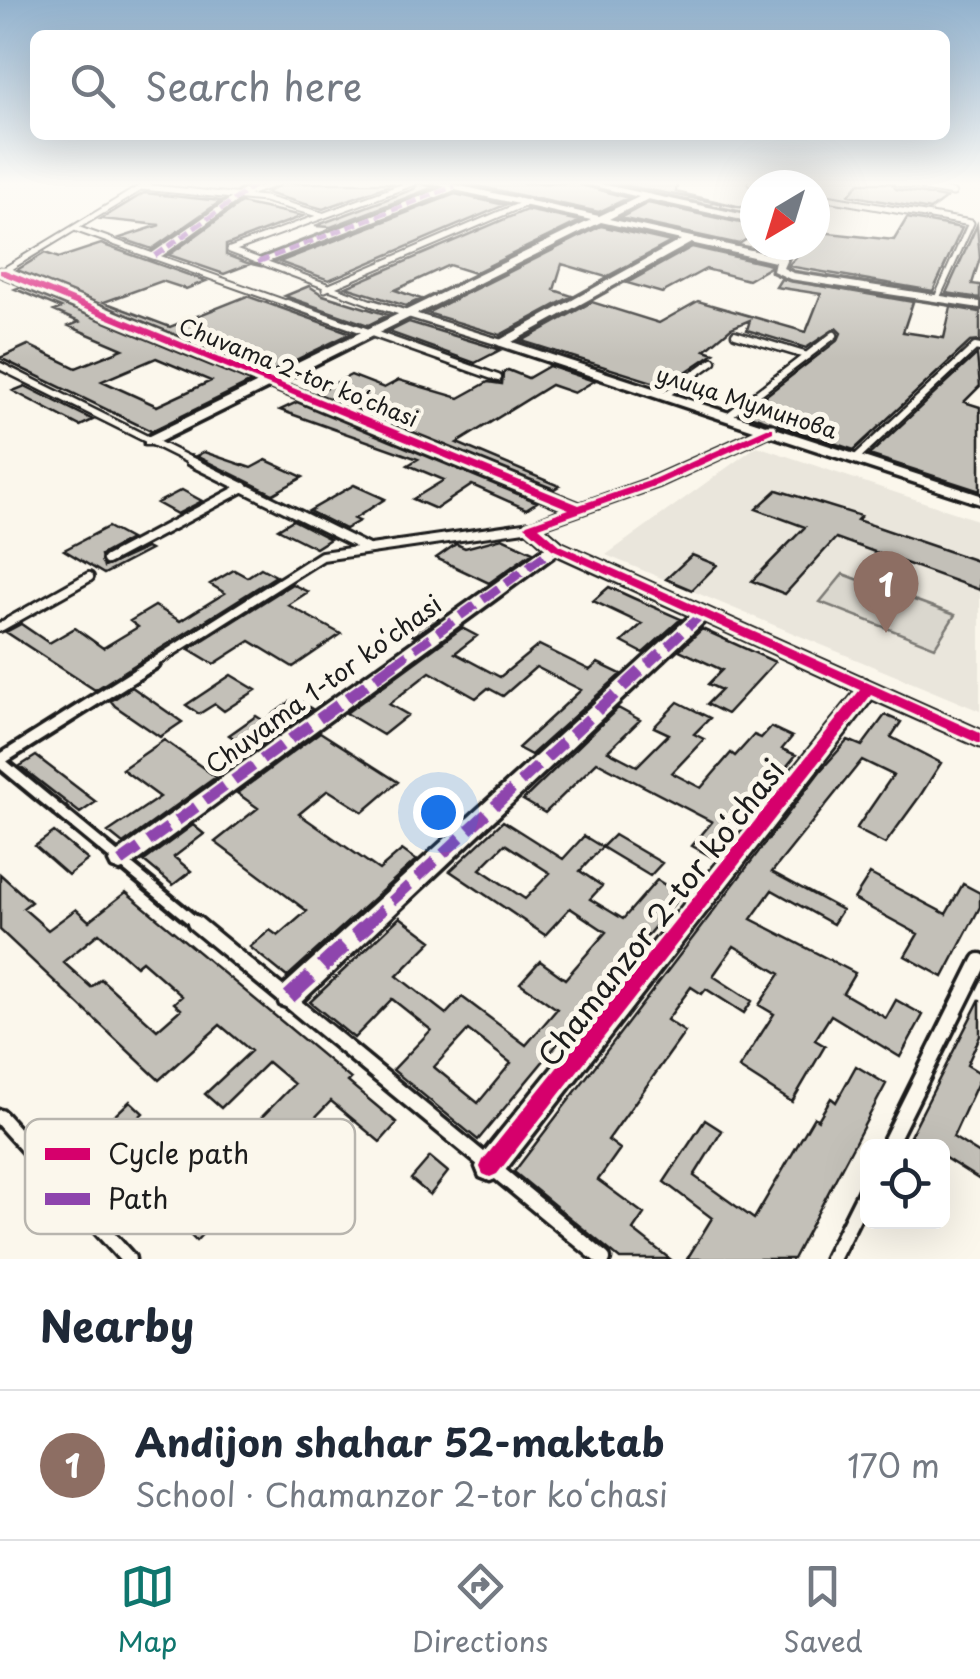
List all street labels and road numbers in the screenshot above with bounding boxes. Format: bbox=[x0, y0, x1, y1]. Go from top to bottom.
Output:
street label: Chuvama 2-tor koʻchasi bbox=[174, 308, 424, 434]
street label: улица Муминова bbox=[652, 356, 842, 446]
street label: Chuvama 1-tor koʻchasi bbox=[197, 585, 449, 783]
street label: Chamanzor 2-tor koʻchasi bbox=[526, 749, 794, 1075]

